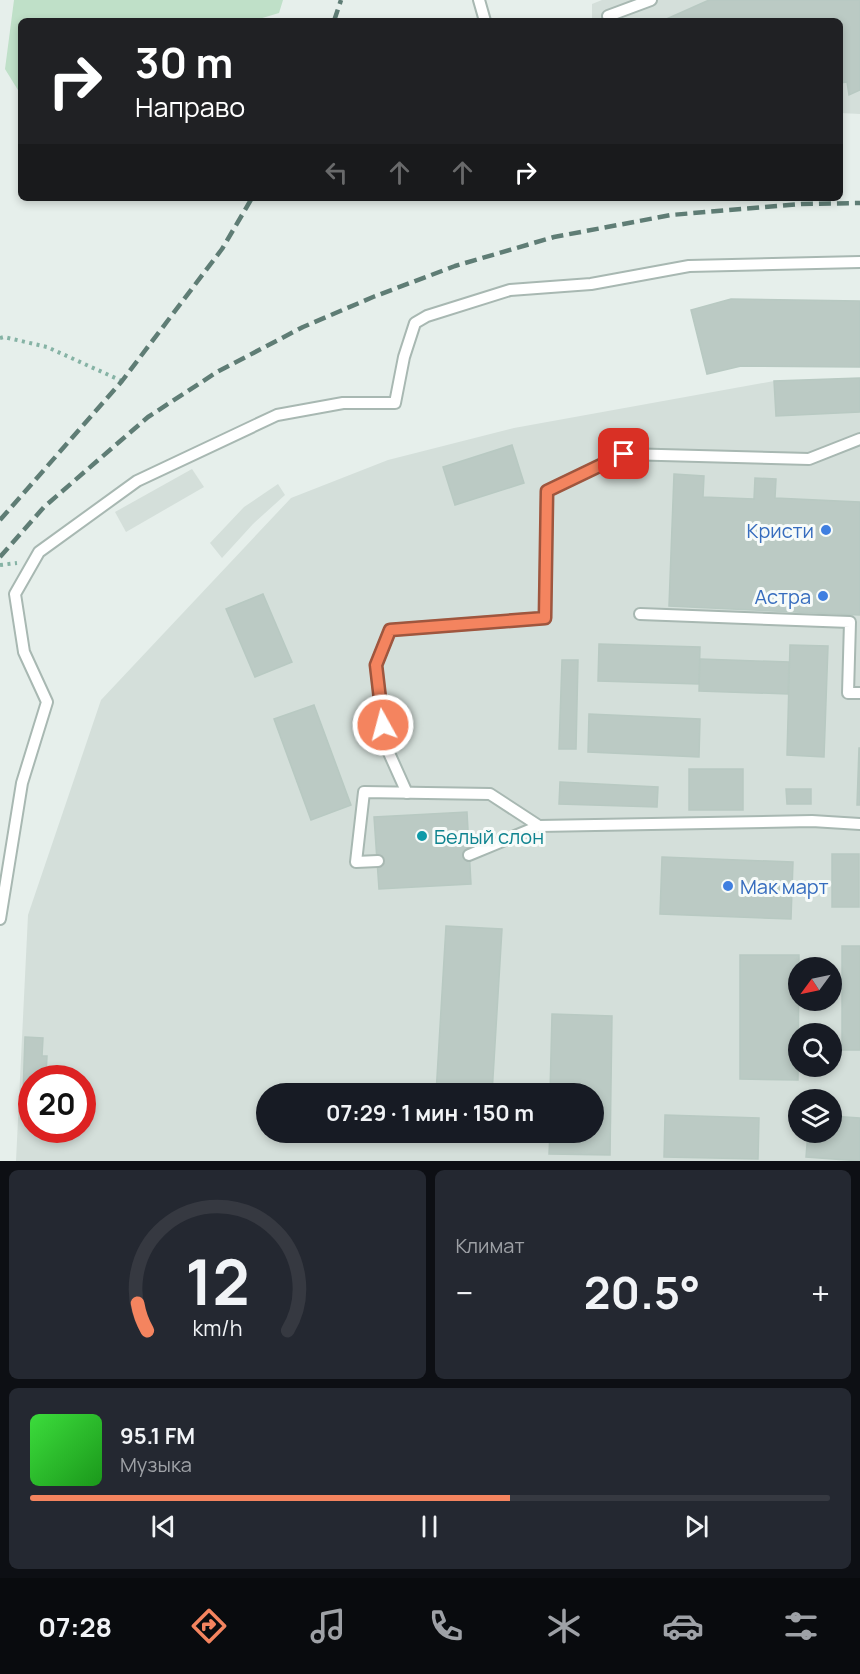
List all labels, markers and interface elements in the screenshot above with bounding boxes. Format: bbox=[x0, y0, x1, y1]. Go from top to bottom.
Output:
text: 30 m bbox=[135, 33, 233, 91]
icon: right bbox=[36, 42, 114, 120]
text: Направо bbox=[135, 88, 245, 125]
icon: left bbox=[320, 156, 353, 189]
icon: ahead bbox=[383, 156, 416, 189]
icon: ahead bbox=[446, 156, 479, 189]
icon: right bbox=[509, 156, 542, 189]
pin bbox=[598, 428, 649, 479]
icon: arrive bbox=[607, 437, 640, 470]
place label: Кристи bbox=[747, 517, 814, 544]
marker: Кристи bbox=[819, 523, 833, 537]
place label: Астра bbox=[754, 583, 811, 610]
marker: Астра bbox=[816, 589, 830, 603]
position arrow bbox=[351, 693, 415, 757]
place label: Белый слон bbox=[434, 823, 544, 850]
marker: Белый слон bbox=[415, 829, 429, 843]
place label: Мак март bbox=[740, 873, 829, 900]
marker: Мак март bbox=[721, 879, 735, 893]
north arrow bbox=[788, 957, 842, 1011]
map controls bbox=[788, 957, 842, 1143]
button: search bbox=[788, 1023, 842, 1077]
speed limit sign: 20 bbox=[18, 1065, 96, 1143]
button: layers bbox=[788, 1089, 842, 1143]
text: 07:29 · 1 мин · 150 m bbox=[326, 1098, 534, 1128]
text: Климат bbox=[456, 1232, 525, 1259]
text: 12 bbox=[185, 1238, 249, 1324]
text: 20.5° bbox=[584, 1261, 700, 1323]
text: − bbox=[456, 1270, 473, 1315]
text: + bbox=[811, 1270, 830, 1315]
text: km/h bbox=[192, 1314, 242, 1343]
text: 95.1 FM bbox=[120, 1421, 195, 1451]
text: Музыка bbox=[120, 1451, 192, 1478]
icon: previous bbox=[147, 1510, 180, 1543]
icon: pause bbox=[413, 1510, 446, 1543]
icon: next bbox=[680, 1510, 713, 1543]
icon: directions bbox=[188, 1605, 230, 1647]
icon: music bbox=[307, 1605, 349, 1647]
icon: phone bbox=[425, 1605, 467, 1647]
icon: climate bbox=[543, 1605, 585, 1647]
icon: car bbox=[662, 1605, 704, 1647]
icon: filters bbox=[780, 1605, 822, 1647]
text: 07:28 bbox=[38, 1608, 112, 1645]

